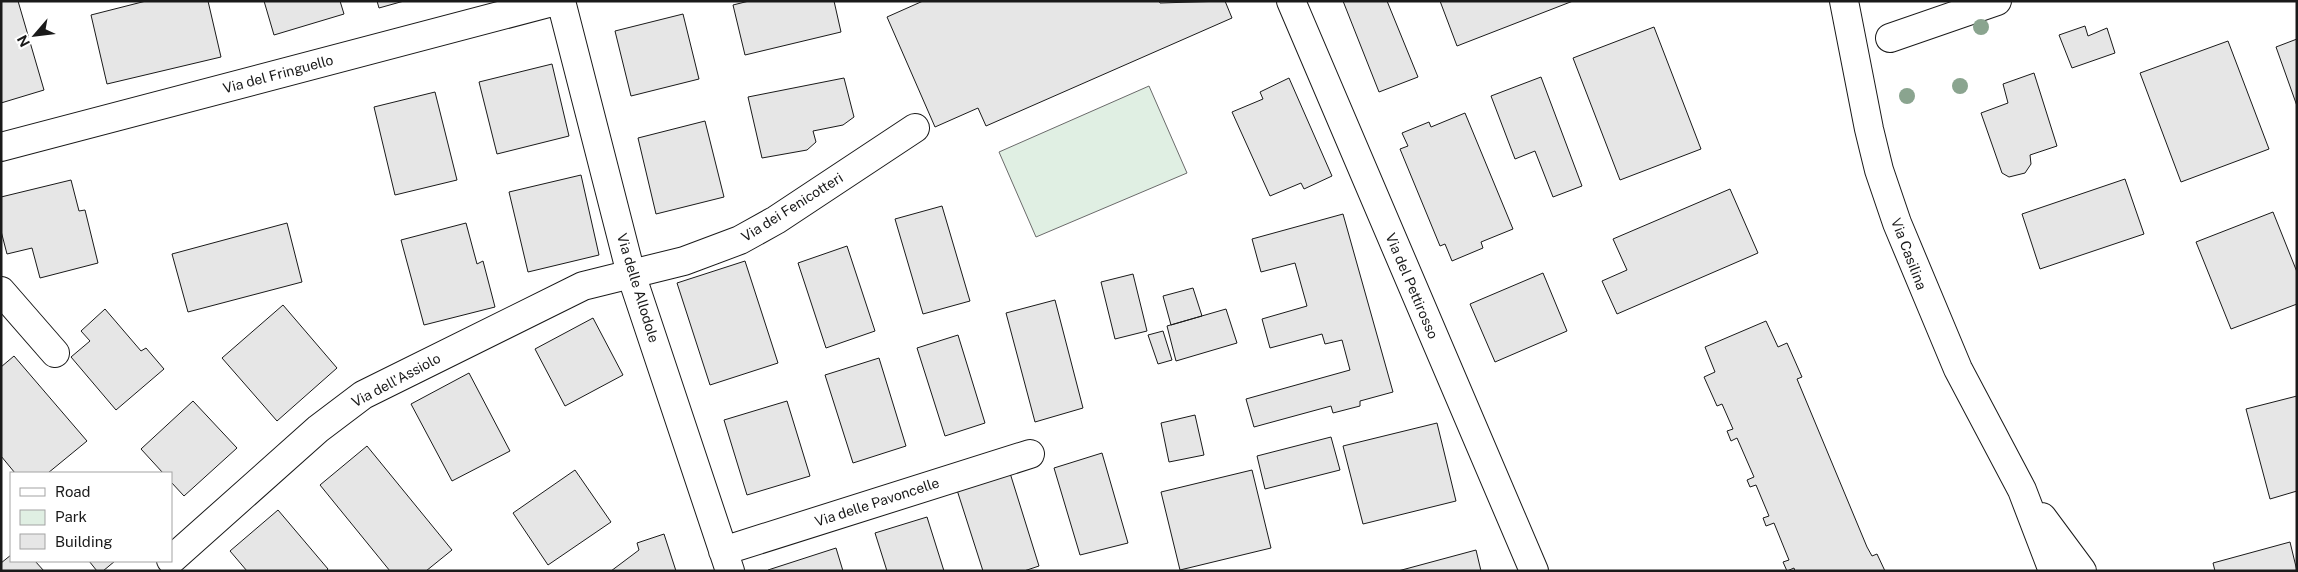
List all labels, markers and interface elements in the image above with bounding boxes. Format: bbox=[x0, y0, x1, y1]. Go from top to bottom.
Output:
north arrow bbox=[10, 10, 60, 60]
text: N bbox=[14, 33, 33, 50]
street label: Via del Fringuello bbox=[221, 52, 335, 96]
street label: Via dei Fenicotteri bbox=[738, 169, 846, 245]
street label: Via Casilina bbox=[1888, 216, 1930, 292]
street label: Via del Pettirosso bbox=[1383, 231, 1442, 341]
street label: Via delle Allodole bbox=[614, 232, 662, 345]
street label: Via dell'Assiolo bbox=[349, 350, 443, 410]
legend bbox=[10, 472, 172, 562]
street label: Via delle Pavoncelle bbox=[813, 474, 941, 530]
text: Road bbox=[55, 483, 91, 500]
text: Park bbox=[55, 508, 87, 525]
text: Building bbox=[55, 533, 113, 550]

